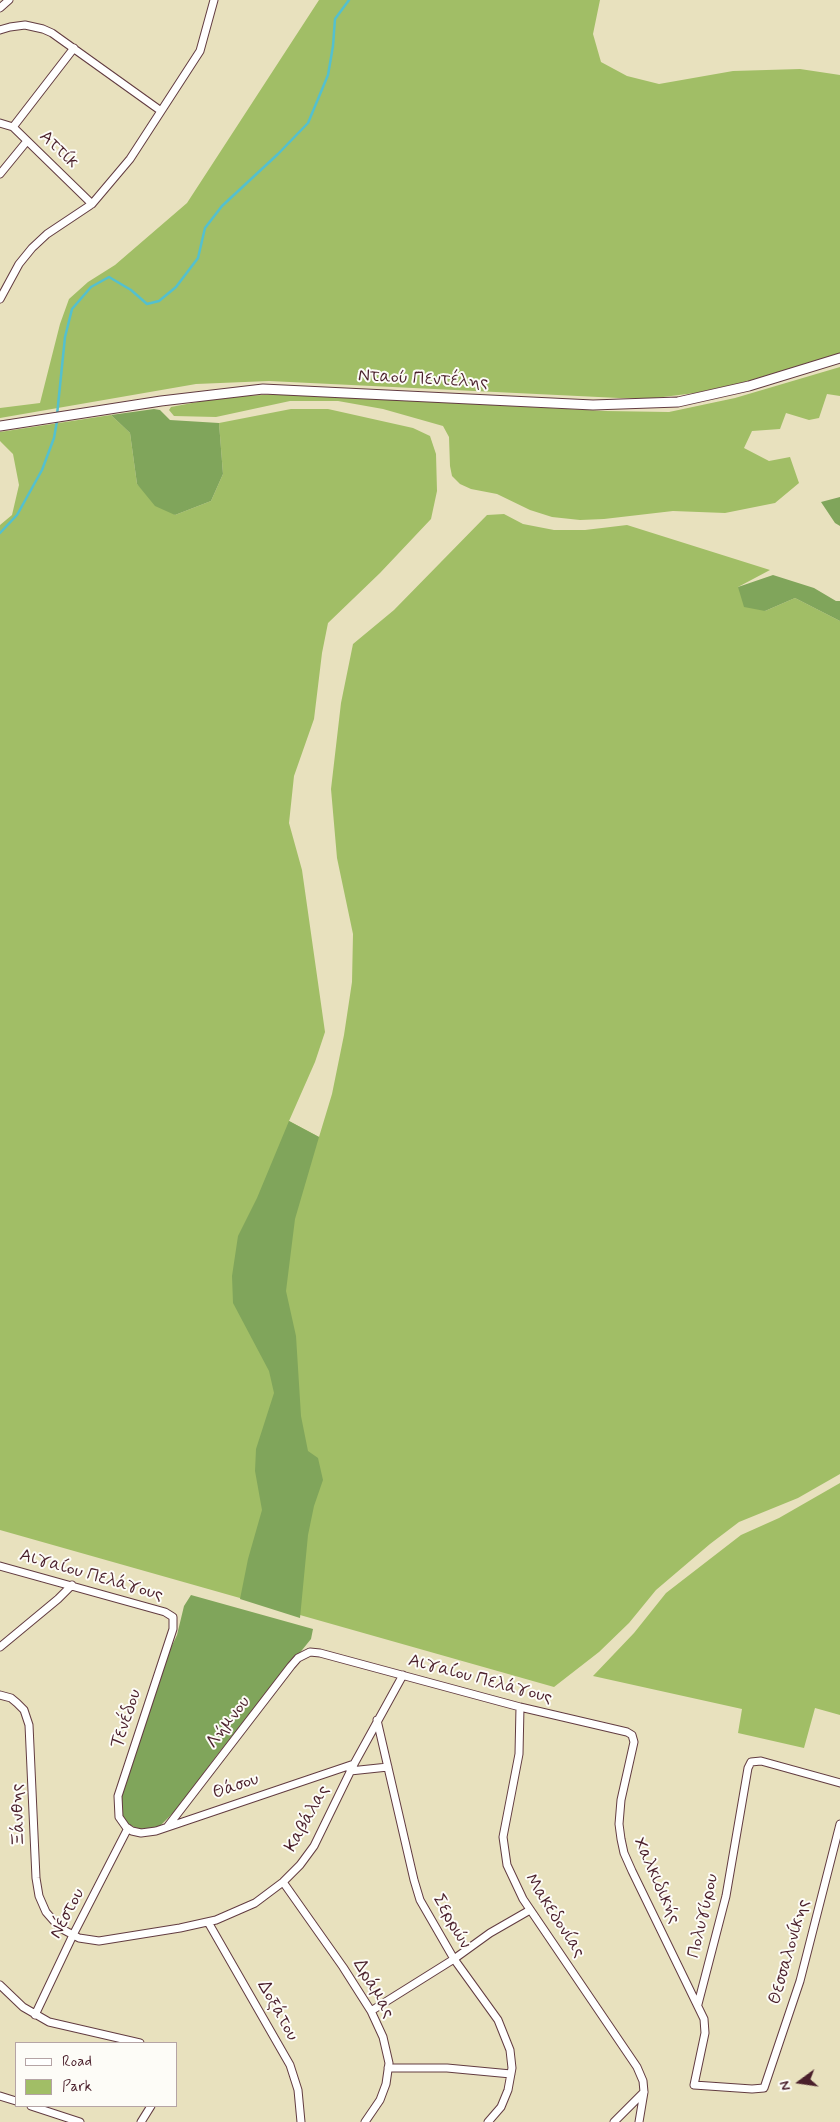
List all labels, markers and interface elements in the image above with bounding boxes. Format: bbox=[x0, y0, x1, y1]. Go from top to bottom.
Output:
street label: Αττίκ bbox=[34, 126, 82, 174]
street label: Νταού Πεντέλης bbox=[357, 366, 489, 394]
street label: Αιγαίου Πελάγους bbox=[17, 1545, 165, 1607]
street label: Αιγαίου Πελάγους bbox=[406, 1650, 554, 1710]
street label: Τενέδου bbox=[107, 1687, 147, 1751]
street label: Λήμνου bbox=[202, 1693, 256, 1753]
street label: Θάσου bbox=[210, 1769, 262, 1805]
street label: Καβάλας bbox=[281, 1782, 335, 1856]
street label: Ξάνθης bbox=[7, 1783, 31, 1847]
street label: Χαλκιδικής bbox=[627, 1835, 685, 1927]
street label: Μακεδονίας bbox=[519, 1870, 589, 1962]
street label: Πολυγύρου bbox=[684, 1872, 724, 1960]
street label: Νέστου bbox=[46, 1885, 90, 1943]
street label: Σερρών bbox=[427, 1891, 475, 1953]
street label: Θεσσαλονίκης bbox=[765, 1897, 815, 2007]
street label: Δράμας bbox=[347, 1955, 399, 2023]
street label: Δοξάτου bbox=[252, 1977, 302, 2045]
legend bbox=[15, 2042, 178, 2107]
text: Road bbox=[62, 2052, 92, 2072]
north arrow bbox=[775, 2057, 825, 2107]
text: Park bbox=[62, 2077, 92, 2097]
text: N bbox=[776, 2079, 795, 2092]

